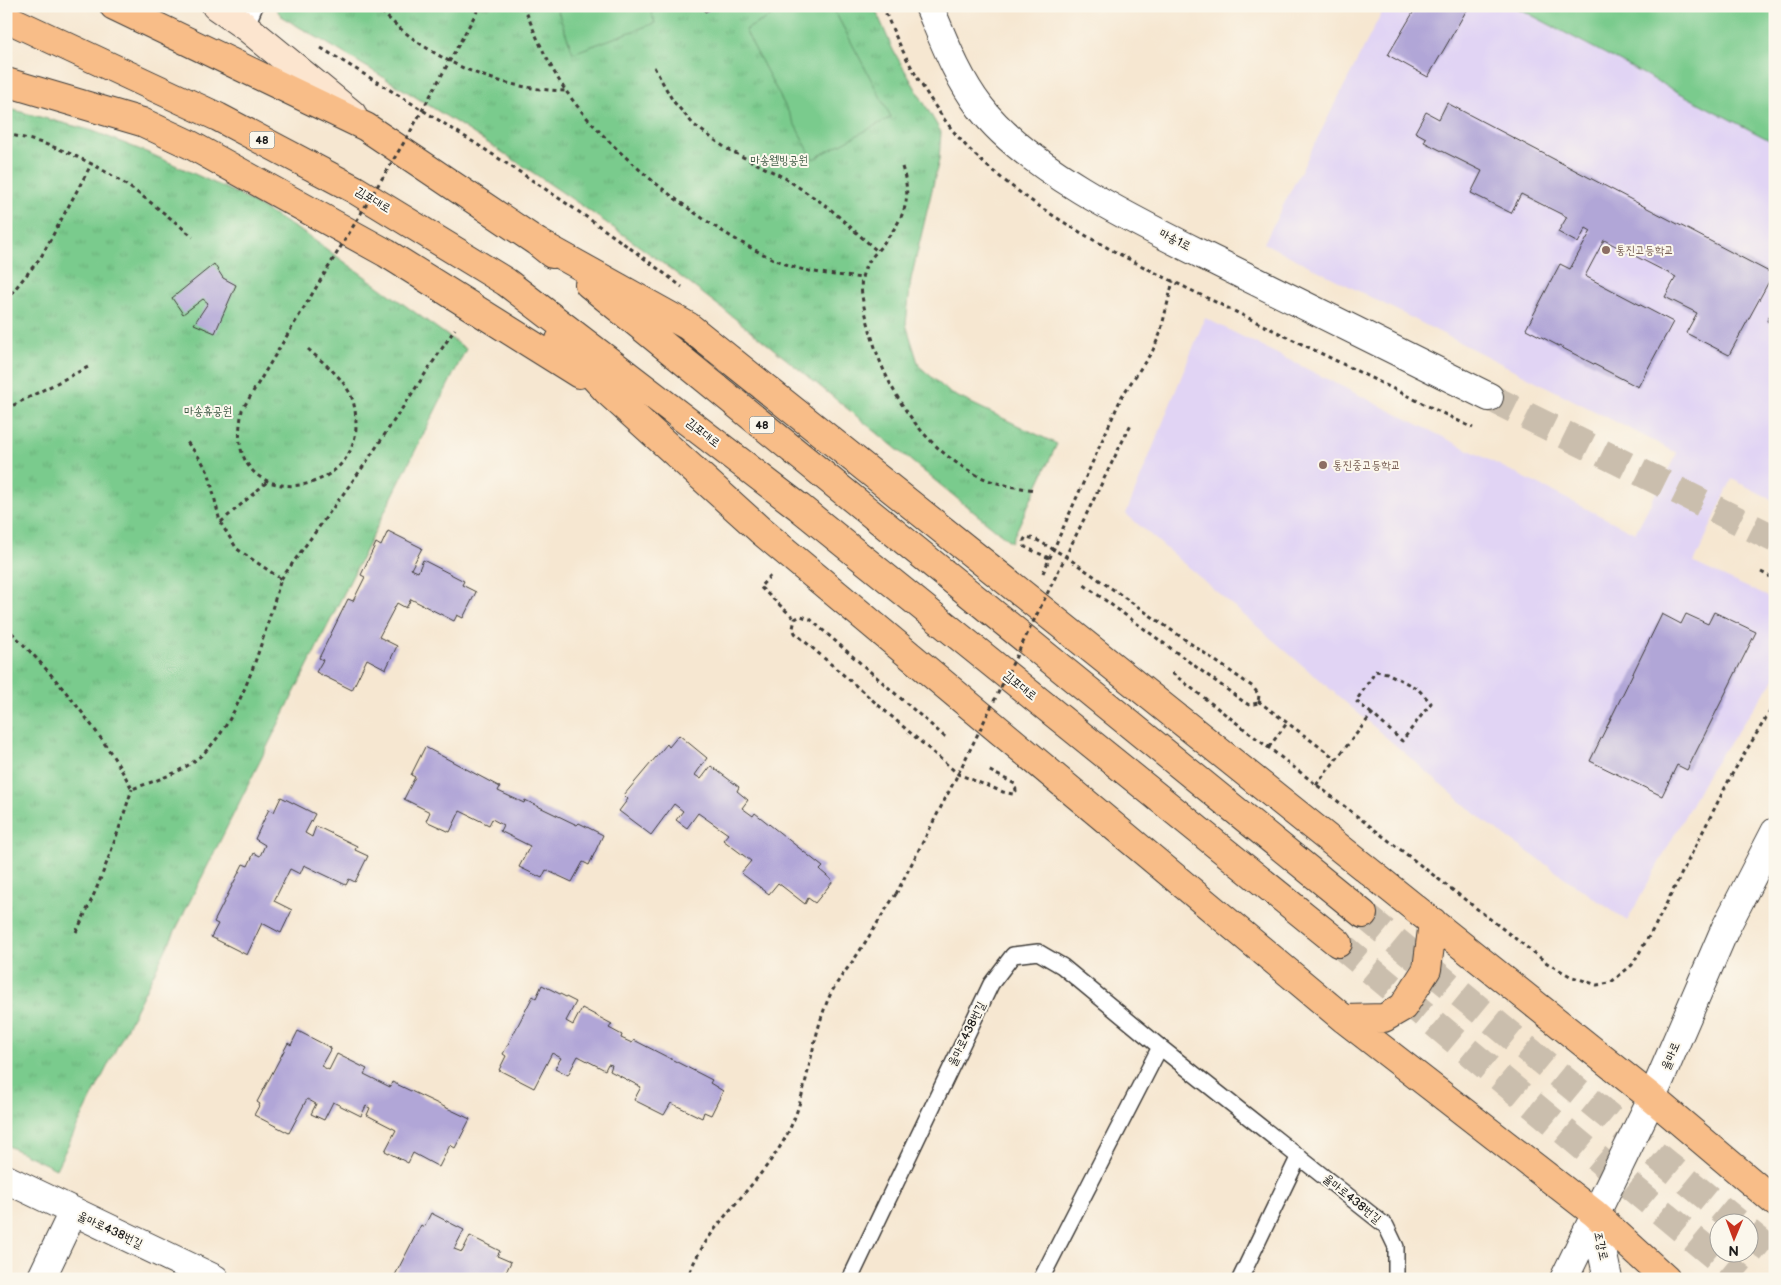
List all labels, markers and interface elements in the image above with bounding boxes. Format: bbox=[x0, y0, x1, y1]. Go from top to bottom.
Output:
road number: 48 bbox=[250, 132, 274, 148]
park label: 마송웰빙공원 bbox=[750, 153, 808, 168]
street label: 김포대로 bbox=[353, 184, 393, 216]
street label: 마송1로 bbox=[1157, 226, 1193, 254]
place label: 통진고등학교 bbox=[1616, 243, 1674, 258]
marker: 통진고등학교 bbox=[1600, 244, 1612, 256]
park label: 마송휴공원 bbox=[184, 404, 232, 419]
street label: 김포대로 bbox=[683, 415, 723, 451]
road number: 48 bbox=[750, 416, 774, 434]
place label: 통진중고등학교 bbox=[1333, 458, 1401, 473]
marker: 통진중고등학교 bbox=[1317, 459, 1329, 471]
street label: 김포대로 bbox=[1000, 668, 1040, 704]
street label: 율마로438번길 bbox=[945, 999, 989, 1069]
street label: 율마로 bbox=[1658, 1040, 1684, 1072]
street label: 율마로438번길 bbox=[1320, 1171, 1384, 1227]
street label: 율마로438번길 bbox=[75, 1208, 145, 1252]
north arrow bbox=[1708, 1212, 1758, 1262]
street label: 조강로 bbox=[1591, 1230, 1611, 1262]
text: N bbox=[1728, 1242, 1739, 1259]

